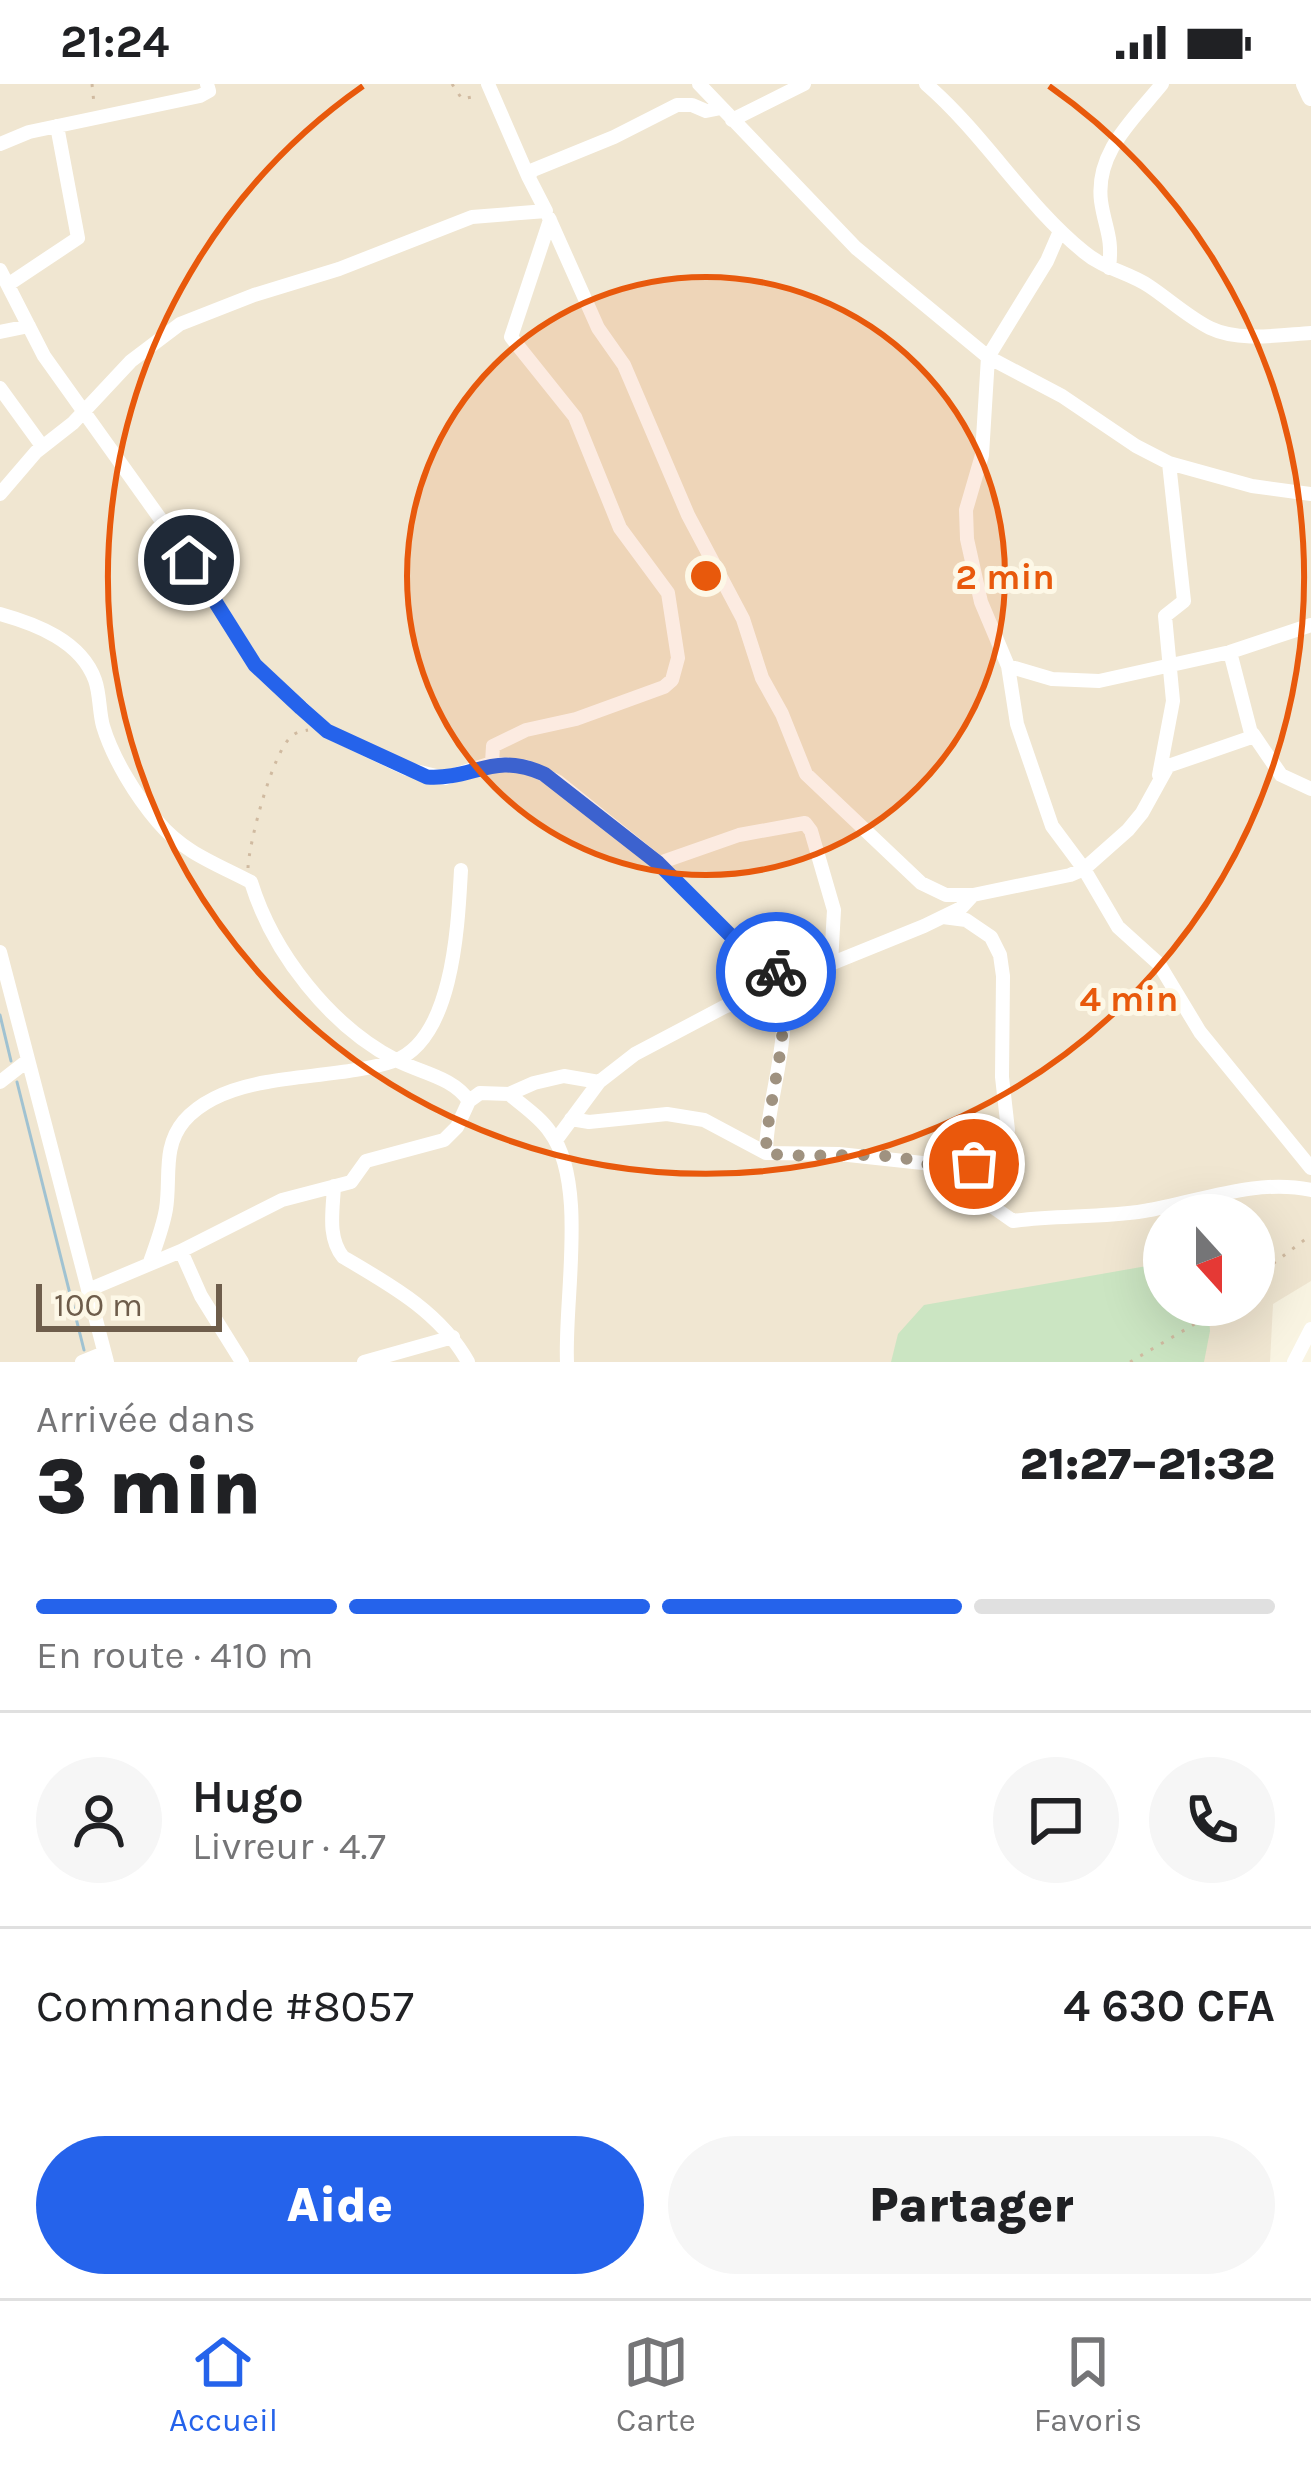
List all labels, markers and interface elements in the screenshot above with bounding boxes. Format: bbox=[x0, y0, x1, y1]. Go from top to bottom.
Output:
text: 21:24 bbox=[60, 16, 169, 68]
pin bbox=[138, 509, 240, 611]
icon: home bbox=[156, 527, 222, 593]
centre of rings bbox=[685, 555, 727, 597]
text: 2 min bbox=[955, 556, 1055, 598]
courier bbox=[716, 912, 836, 1032]
icon: bike bbox=[743, 939, 809, 1005]
text: 4 min bbox=[1080, 978, 1178, 1020]
pin bbox=[923, 1113, 1025, 1215]
icon: bag bbox=[941, 1131, 1007, 1197]
north arrow bbox=[1143, 1194, 1275, 1326]
map controls bbox=[1143, 1194, 1275, 1326]
scale bar bbox=[36, 1278, 222, 1331]
text: 100 m bbox=[54, 1286, 143, 1324]
text: Arrivée dans bbox=[36, 1396, 256, 1442]
text: 21:27–21:32 bbox=[1019, 1438, 1275, 1490]
text: 3 min bbox=[36, 1441, 261, 1533]
text: En route · 410 m bbox=[36, 1632, 314, 1678]
button: person bbox=[36, 1757, 162, 1883]
button: chat bbox=[993, 1757, 1119, 1883]
button: phone bbox=[1149, 1757, 1275, 1883]
text: Hugo bbox=[192, 1771, 304, 1823]
text: Livreur · 4.7 bbox=[192, 1823, 386, 1869]
text: Commande #8057 bbox=[36, 1980, 414, 2032]
text: 4 630 CFA bbox=[1063, 1980, 1275, 2032]
button: Aide bbox=[36, 2136, 644, 2274]
button: Partager bbox=[668, 2136, 1275, 2274]
tab: Accueil bbox=[169, 2329, 278, 2439]
tab: Carte bbox=[616, 2329, 696, 2439]
tab: Favoris bbox=[1034, 2329, 1142, 2439]

